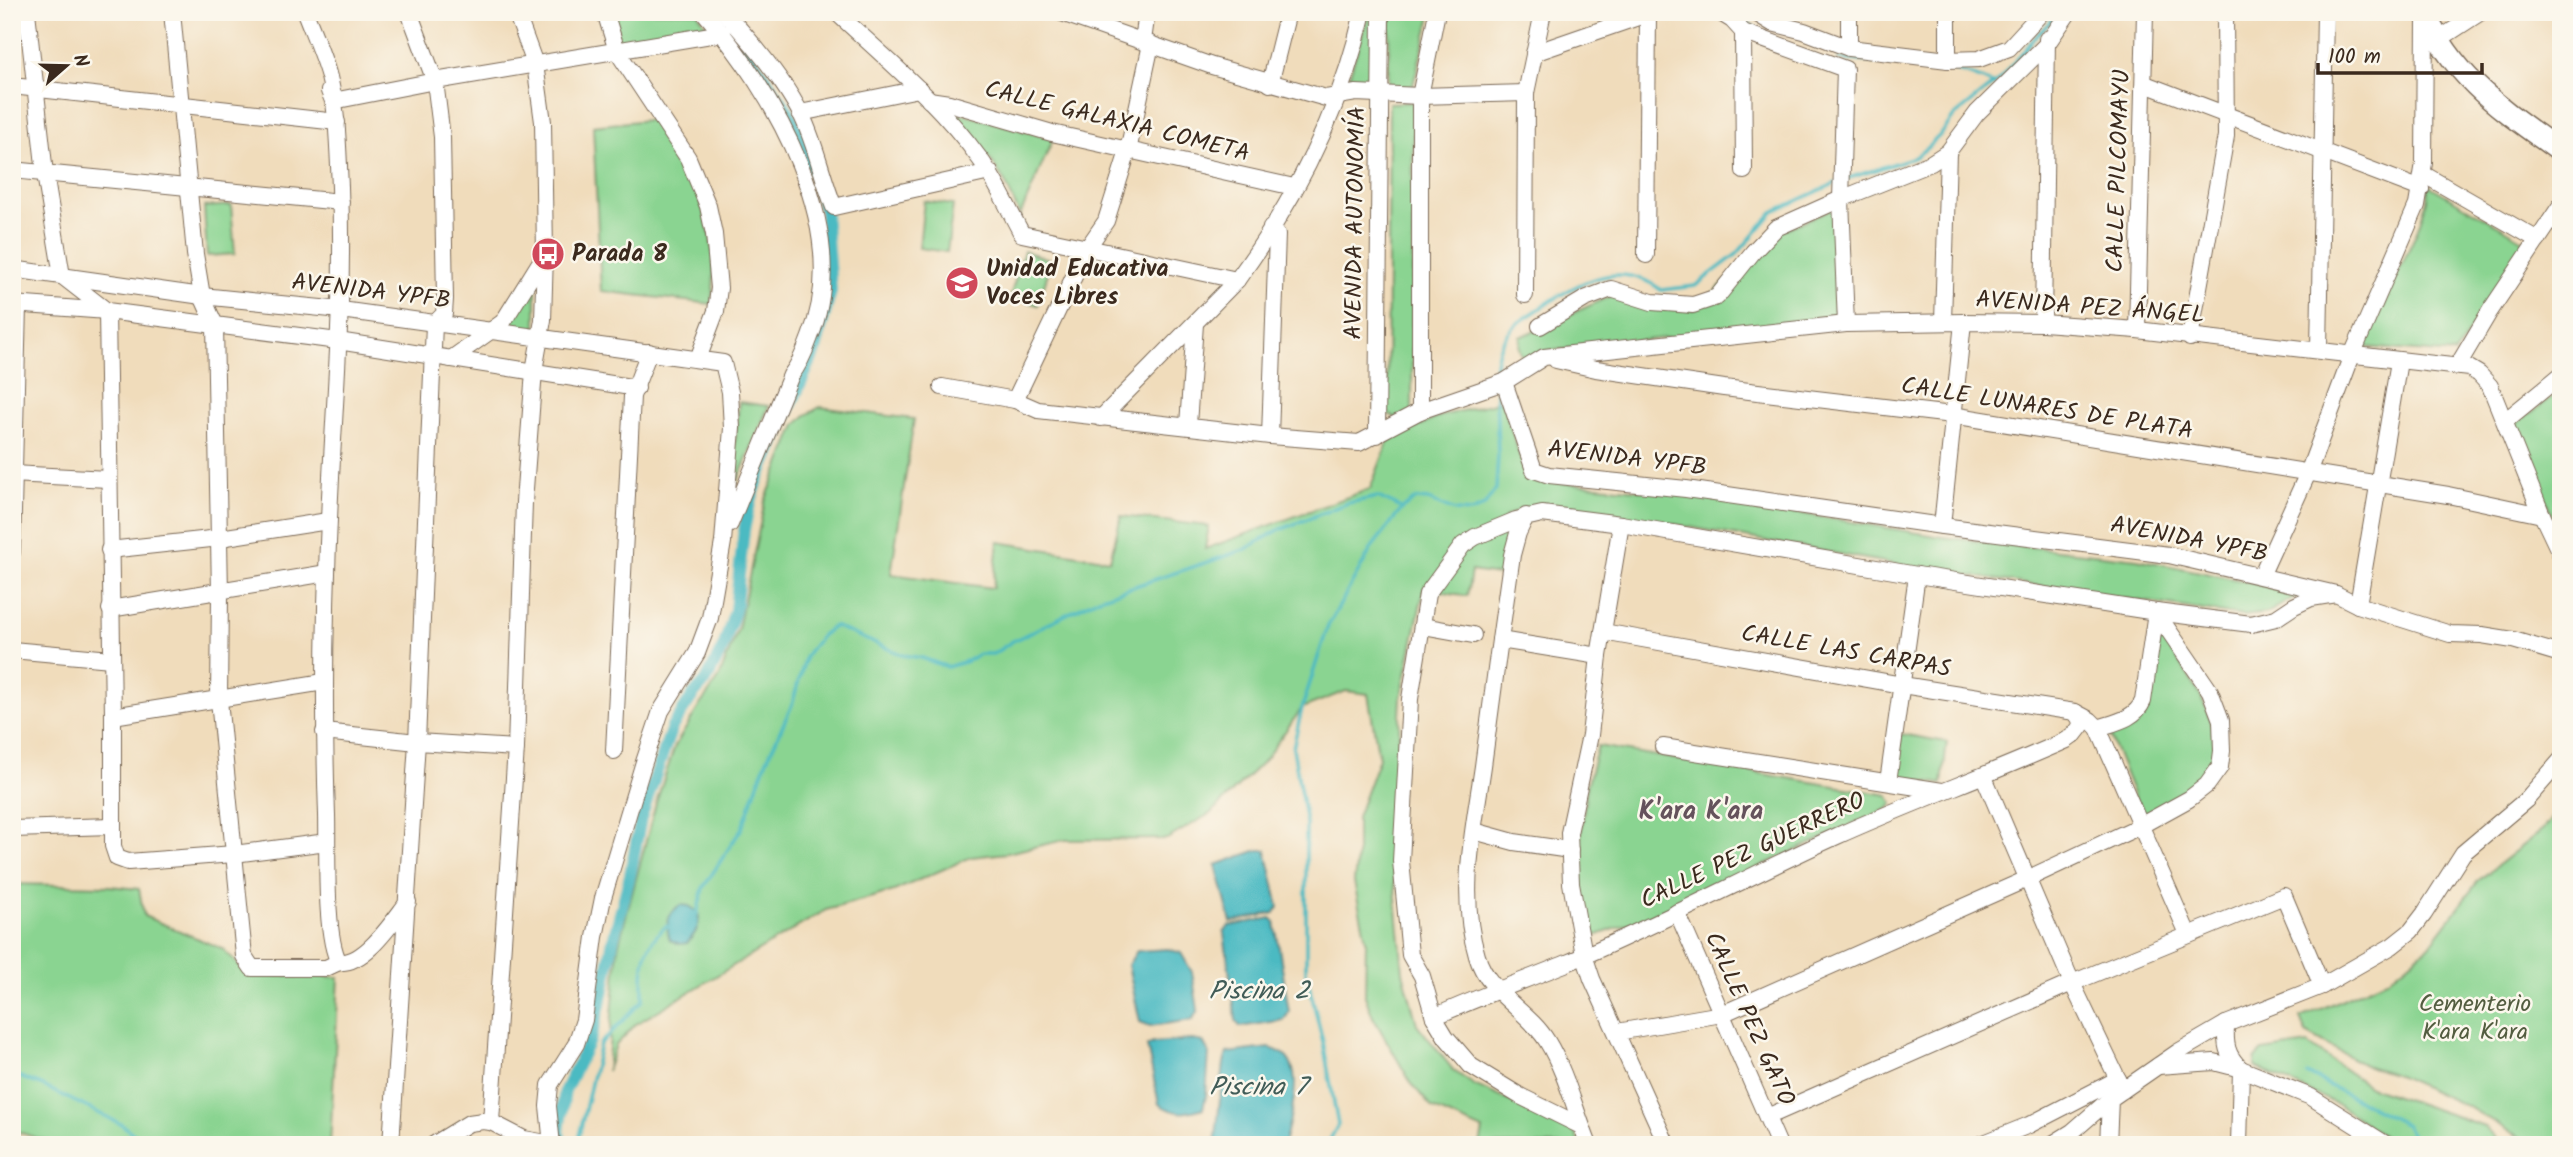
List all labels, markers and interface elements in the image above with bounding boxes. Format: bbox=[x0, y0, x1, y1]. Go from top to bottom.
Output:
north arrow bbox=[32, 32, 102, 102]
scale bar bbox=[2318, 32, 2482, 76]
text: 100 m bbox=[2328, 41, 2381, 74]
text: N bbox=[64, 50, 96, 72]
street label: CALLE PILCOMAYU bbox=[2096, 69, 2142, 273]
street label: CALLE GALAXIA COMETA bbox=[980, 70, 1254, 174]
street label: AVENIDA AUTONOMÍA bbox=[1334, 106, 1378, 340]
bus stop icon: Parada 8 bbox=[529, 235, 567, 273]
place label: Parada 8 bbox=[572, 235, 668, 274]
place label: Unidad Educativa Voces Libres bbox=[986, 250, 1168, 317]
street label: AVENIDA YPFB bbox=[289, 263, 453, 321]
school or university icon: Unidad Educativa Voces Libres bbox=[943, 264, 981, 302]
street label: AVENIDA PEZ ÁNGEL bbox=[1974, 281, 2206, 335]
street label: CALLE LUNARES DE PLATA bbox=[1898, 367, 2196, 451]
street label: AVENIDA YPFB bbox=[1545, 430, 1709, 488]
street label: AVENIDA YPFB bbox=[2107, 506, 2271, 574]
street label: CALLE LAS CARPAS bbox=[1738, 614, 1954, 690]
street label: CALLE PEZ GUERRERO bbox=[1634, 782, 1872, 920]
district label: K'ara K'ara bbox=[1639, 791, 1763, 833]
street label: CALLE PEZ GATO bbox=[1693, 926, 1805, 1113]
water label: Piscina 2 bbox=[1209, 971, 1312, 1013]
park label: Cementerio K'ara K'ara bbox=[2419, 985, 2531, 1052]
water label: Piscina 7 bbox=[1209, 1067, 1312, 1109]

